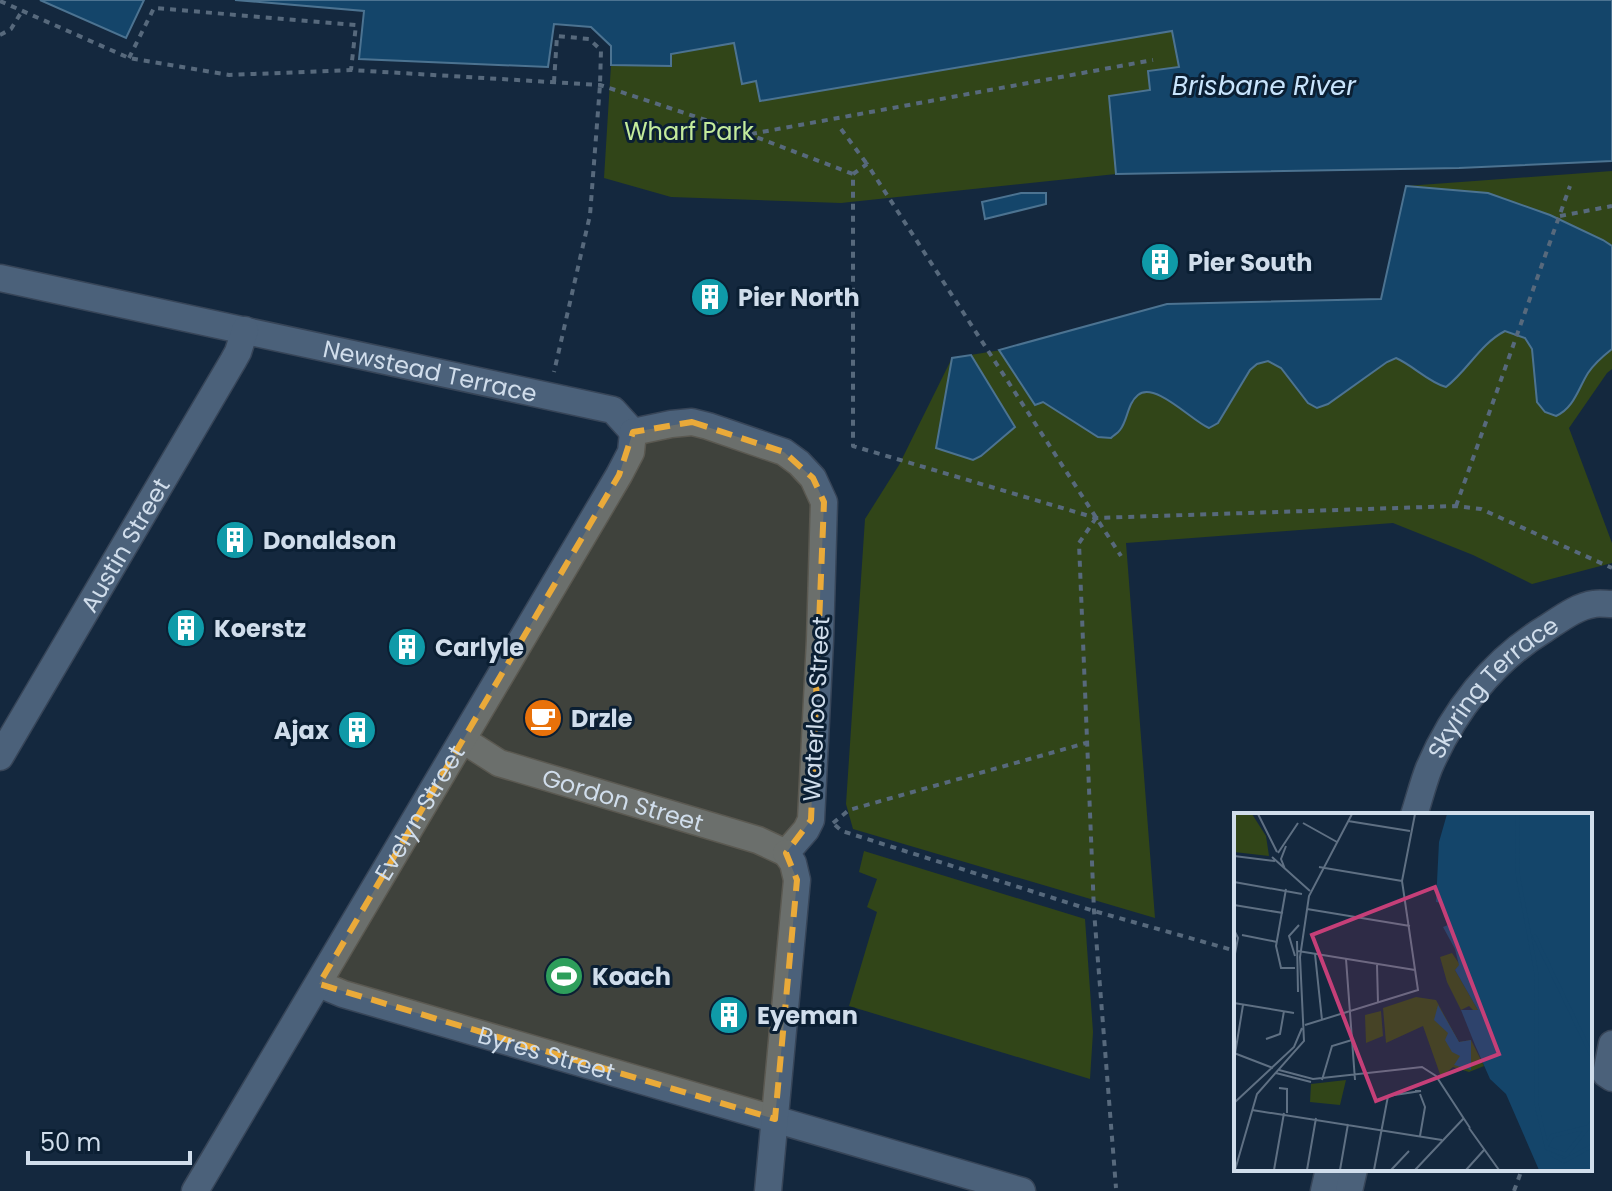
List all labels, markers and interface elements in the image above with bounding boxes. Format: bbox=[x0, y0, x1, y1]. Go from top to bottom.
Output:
water label: Brisbane River bbox=[1172, 68, 1357, 104]
park label: Wharf Park bbox=[624, 115, 754, 148]
building icon: Pier South bbox=[1139, 241, 1181, 283]
place label: Pier South bbox=[1188, 246, 1312, 279]
building icon: Pier North bbox=[689, 276, 731, 318]
place label: Pier North bbox=[738, 281, 860, 314]
street label: Newstead Terrace bbox=[320, 332, 540, 410]
street label: Austin Street bbox=[72, 472, 177, 618]
building icon: Donaldson bbox=[214, 519, 256, 561]
place label: Donaldson bbox=[263, 524, 396, 557]
building icon: Koerstz bbox=[165, 607, 207, 649]
street label: Skyring Terrace bbox=[1419, 608, 1565, 764]
place label: Koerstz bbox=[214, 612, 306, 645]
street label: Waterloo Street bbox=[795, 615, 837, 803]
building icon: Carlyle bbox=[386, 626, 428, 668]
place label: Carlyle bbox=[435, 631, 524, 664]
cafe icon: Drzle bbox=[522, 697, 564, 739]
place label: Drzle bbox=[571, 702, 633, 735]
building icon: Ajax bbox=[336, 709, 378, 751]
place label: Ajax bbox=[274, 714, 330, 747]
street label: Evelyn Street bbox=[366, 739, 472, 886]
street label: Gordon Street bbox=[538, 760, 708, 839]
inset map bbox=[1234, 813, 1592, 1171]
sports icon: Koach bbox=[543, 955, 585, 997]
place label: Koach bbox=[592, 960, 671, 993]
building icon: Eyeman bbox=[708, 994, 750, 1036]
place label: Eyeman bbox=[757, 999, 858, 1032]
street label: Byres Street bbox=[474, 1018, 619, 1089]
scale bar bbox=[28, 1115, 190, 1165]
text: 50 m bbox=[40, 1126, 101, 1159]

